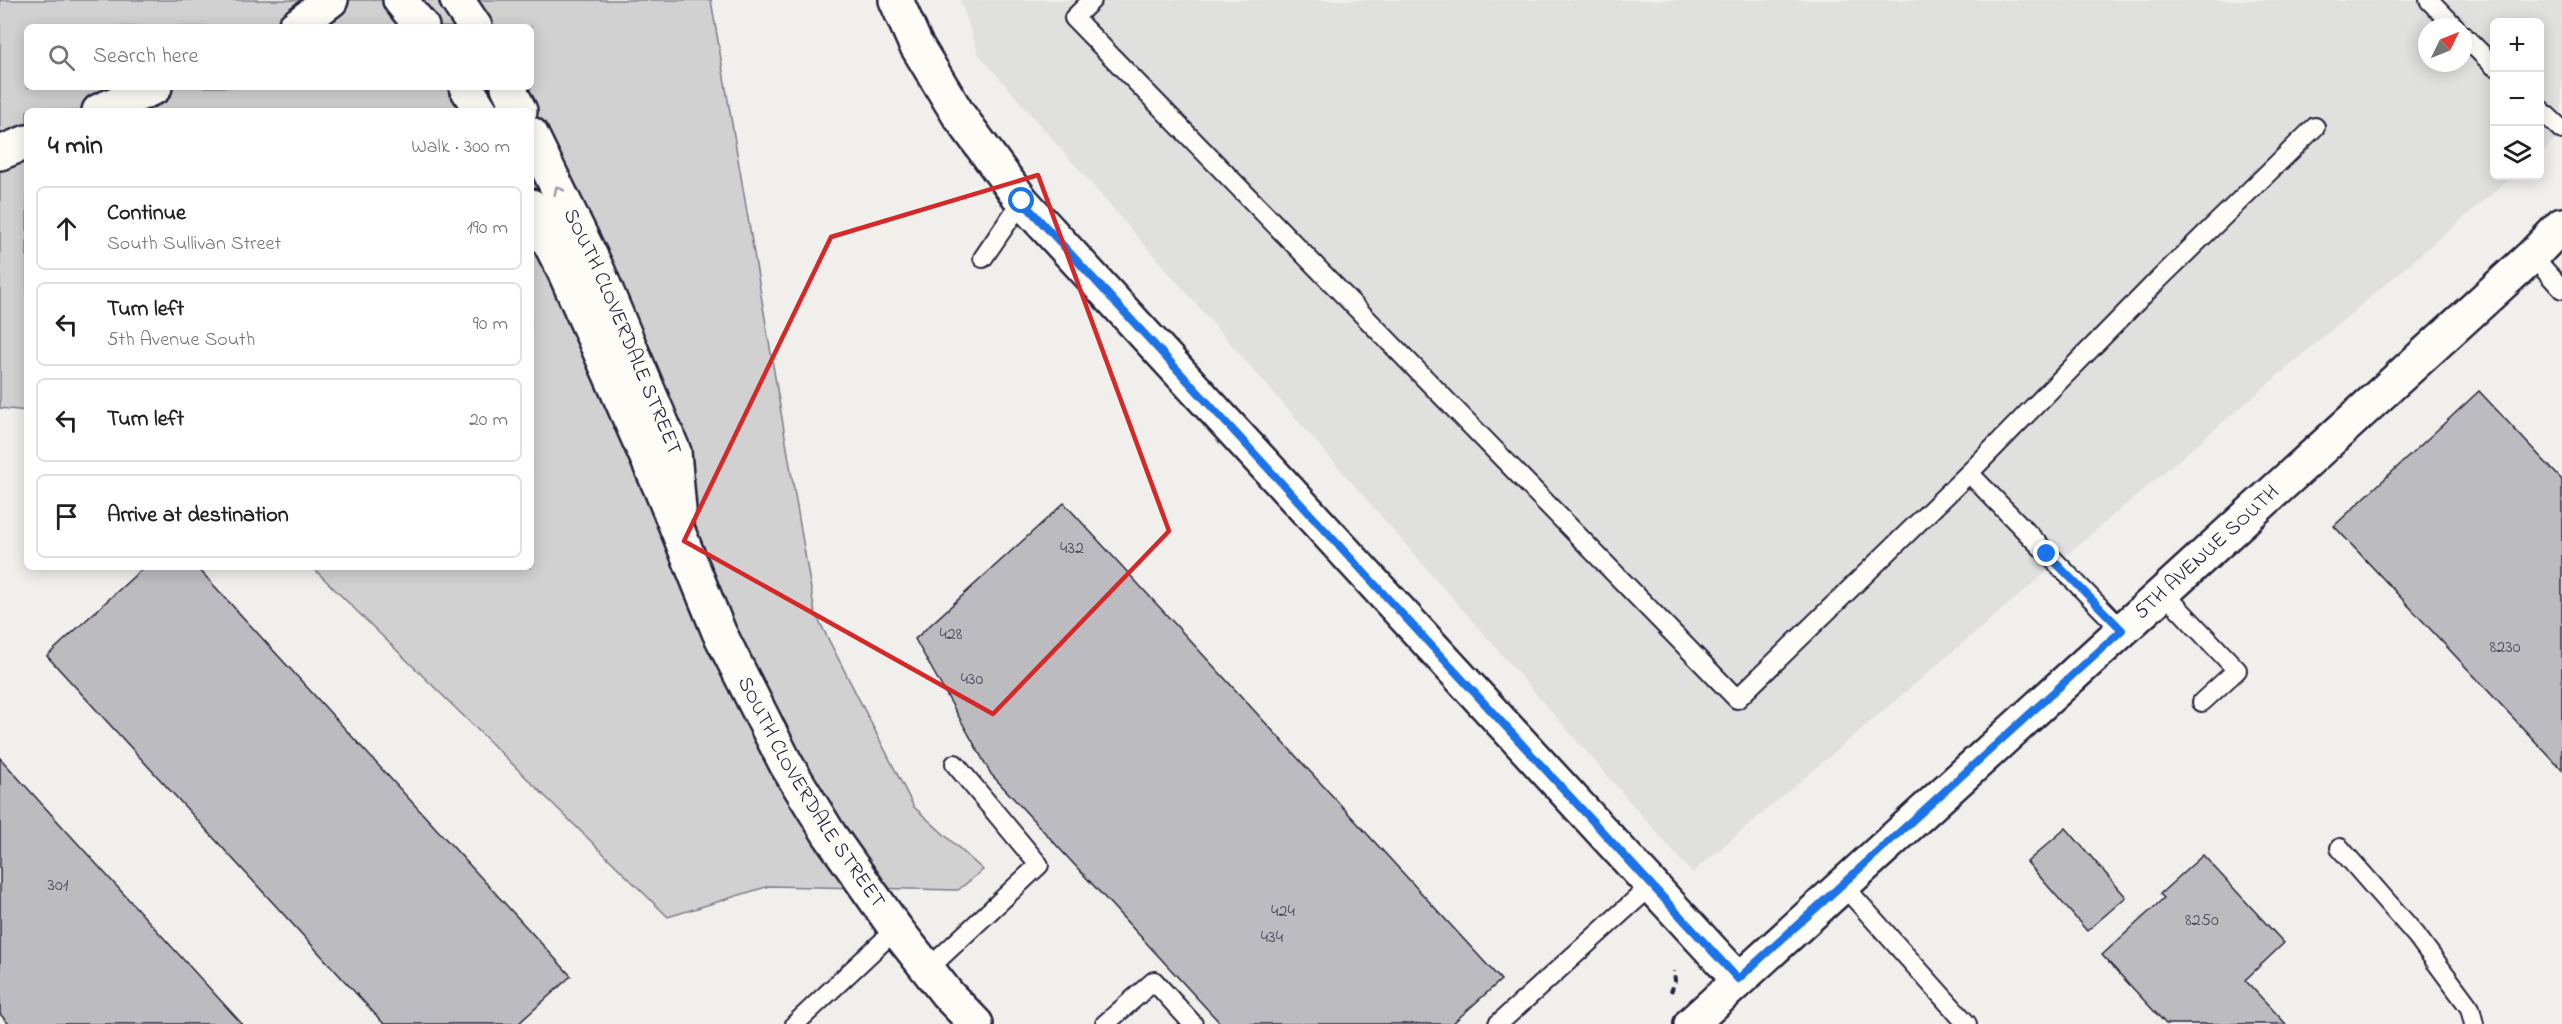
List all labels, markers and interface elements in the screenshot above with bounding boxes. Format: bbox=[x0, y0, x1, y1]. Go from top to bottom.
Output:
north arrow bbox=[2418, 18, 2472, 72]
map controls bbox=[2490, 18, 2544, 180]
button: + bbox=[2490, 18, 2544, 72]
search box bbox=[24, 24, 534, 90]
icon: search bbox=[45, 41, 78, 74]
text: Search here bbox=[93, 41, 198, 73]
button: − bbox=[2490, 72, 2544, 126]
button: layers bbox=[2490, 126, 2544, 180]
text: 4 min bbox=[48, 128, 103, 166]
text: Walk · 300 m bbox=[411, 133, 510, 162]
one-way arrow bbox=[554, 185, 566, 196]
route start bbox=[1008, 187, 1034, 213]
text: Continue bbox=[107, 198, 186, 230]
street label: SOUTH CLOVERDALE STREET bbox=[555, 204, 689, 460]
icon: ahead bbox=[50, 212, 83, 245]
text: 190 m bbox=[466, 214, 508, 243]
text: South Sullivan Street bbox=[107, 230, 281, 259]
text: Turn left bbox=[107, 294, 184, 326]
icon: left bbox=[50, 308, 83, 341]
text: 90 m bbox=[473, 310, 508, 339]
text: 5th Avenue South bbox=[107, 326, 255, 355]
icon: left bbox=[50, 404, 83, 437]
text: Turn left bbox=[107, 404, 184, 436]
text: 20 m bbox=[469, 406, 508, 435]
street label: 5TH AVENUE SOUTH bbox=[2128, 478, 2286, 627]
icon: arrive bbox=[50, 500, 83, 533]
text: Arrive at destination bbox=[107, 500, 289, 532]
house number: 432 bbox=[1060, 536, 1084, 562]
route end bbox=[2033, 540, 2059, 566]
house number: 428 bbox=[939, 622, 963, 648]
house number: 8230 bbox=[2490, 635, 2521, 661]
house number: 430 bbox=[961, 667, 984, 693]
street label: SOUTH CLOVERDALE STREET bbox=[729, 672, 892, 915]
house number: 301 bbox=[48, 873, 69, 899]
house number: 424 bbox=[1271, 899, 1295, 925]
house number: 8250 bbox=[2185, 908, 2219, 934]
house number: 434 bbox=[1261, 925, 1284, 951]

